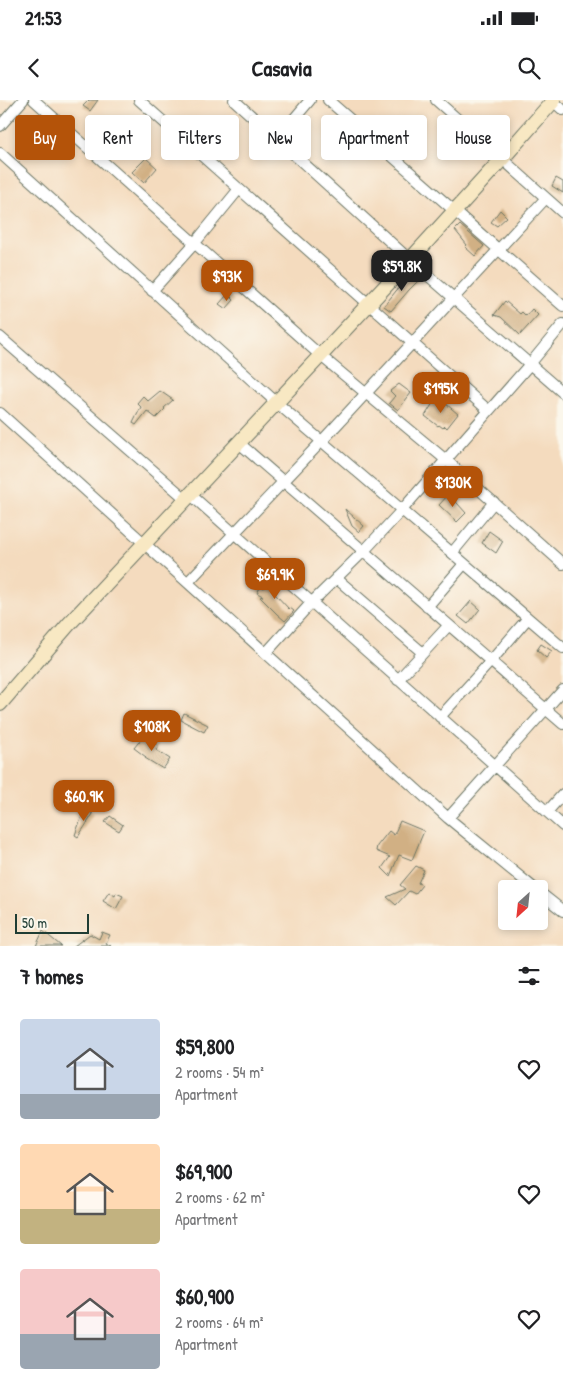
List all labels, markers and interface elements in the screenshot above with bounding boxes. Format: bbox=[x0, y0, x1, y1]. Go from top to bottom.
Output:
text: 21:53 bbox=[25, 5, 62, 31]
text: Casavia bbox=[251, 53, 312, 83]
icon: back bbox=[20, 54, 48, 82]
icon: search bbox=[515, 54, 543, 82]
chip: Buy bbox=[15, 115, 75, 160]
chip: Rent bbox=[85, 115, 151, 160]
chip: Filters bbox=[161, 115, 239, 160]
chip: New bbox=[249, 115, 311, 160]
chip: Apartment bbox=[321, 115, 427, 160]
chip: House bbox=[437, 115, 510, 160]
pin: $59.8K bbox=[361, 250, 443, 292]
text: $59.8K bbox=[382, 255, 422, 277]
pin: $93K bbox=[197, 260, 257, 302]
text: $93K bbox=[212, 265, 242, 287]
pin: $195K bbox=[406, 372, 476, 414]
text: $195K bbox=[424, 377, 458, 399]
pin: $130K bbox=[418, 466, 488, 508]
text: $130K bbox=[435, 471, 471, 493]
pin: $69.9K bbox=[234, 558, 316, 600]
text: $69.9K bbox=[256, 563, 294, 585]
pin: $108K bbox=[117, 710, 187, 752]
text: $108K bbox=[134, 715, 170, 737]
pin: $60.9K bbox=[43, 780, 125, 822]
text: $60.9K bbox=[64, 785, 104, 807]
north arrow bbox=[498, 880, 548, 930]
map controls bbox=[498, 880, 548, 930]
scale bar bbox=[15, 911, 89, 934]
text: 50 m bbox=[22, 913, 47, 932]
text: 7 homes bbox=[20, 962, 83, 991]
icon: filters bbox=[515, 962, 543, 990]
text: $59,800 bbox=[175, 1032, 234, 1061]
icon: home bbox=[60, 1039, 120, 1099]
icon: heart bbox=[515, 1055, 543, 1083]
text: 2 rooms · 54 m² bbox=[175, 1061, 264, 1083]
text: Apartment bbox=[175, 1083, 238, 1105]
text: $69,900 bbox=[175, 1157, 233, 1186]
icon: home bbox=[60, 1164, 120, 1224]
icon: heart bbox=[515, 1180, 543, 1208]
text: 2 rooms · 62 m² bbox=[175, 1186, 265, 1208]
text: Apartment bbox=[175, 1208, 238, 1230]
text: $60,900 bbox=[175, 1282, 234, 1311]
icon: home bbox=[60, 1289, 120, 1349]
icon: heart bbox=[515, 1305, 543, 1333]
text: 2 rooms · 64 m² bbox=[175, 1311, 263, 1333]
text: Apartment bbox=[175, 1333, 238, 1355]

